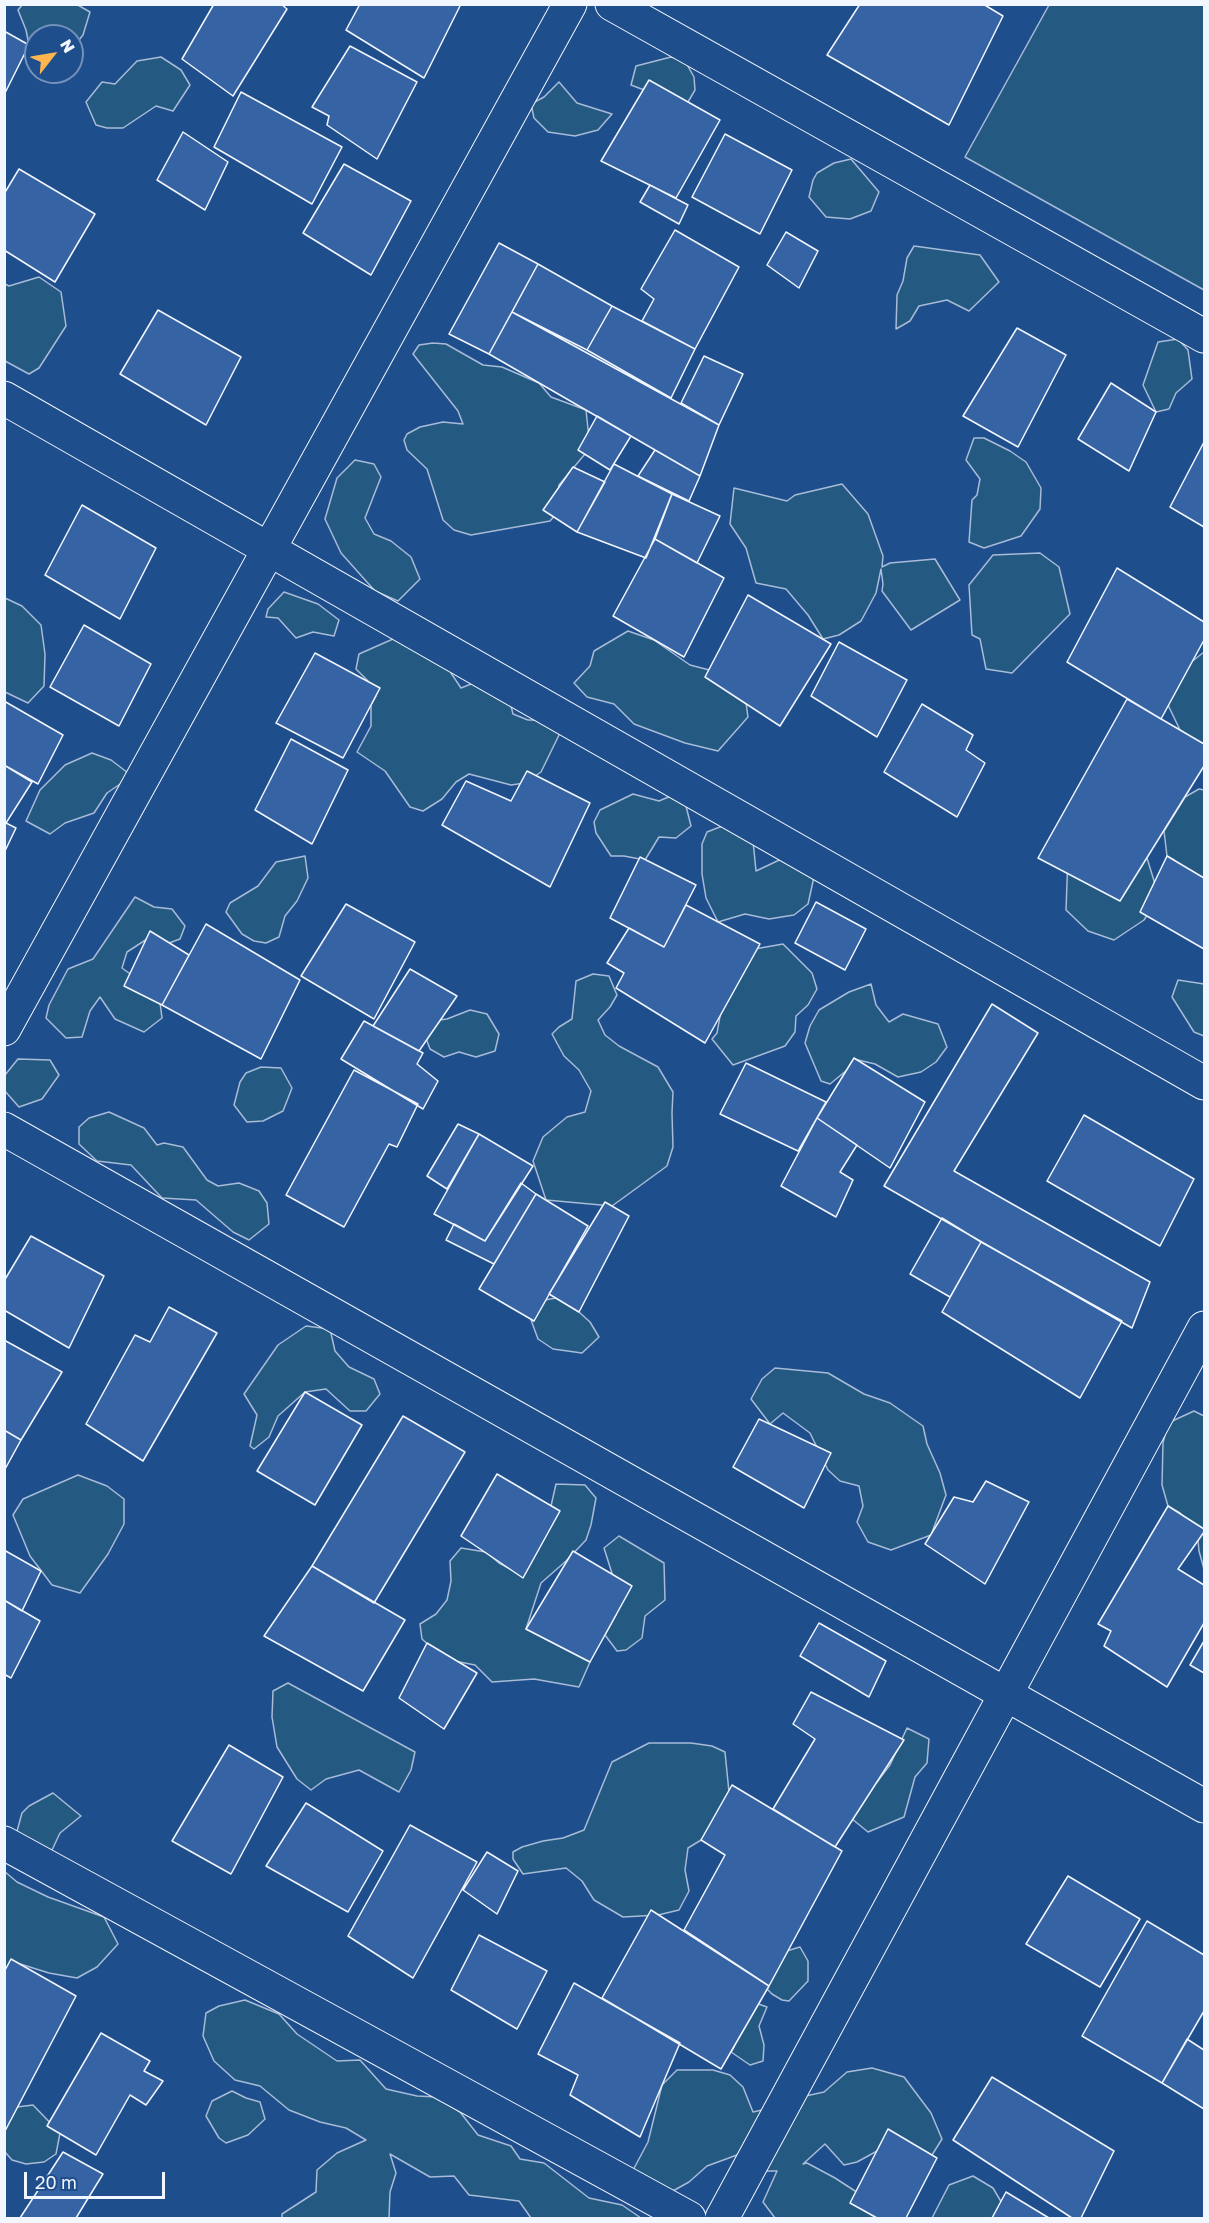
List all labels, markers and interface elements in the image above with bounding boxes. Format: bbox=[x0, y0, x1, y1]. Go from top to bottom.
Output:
north arrow bbox=[24, 24, 84, 84]
text: N bbox=[56, 35, 79, 56]
scale bar bbox=[27, 2160, 168, 2198]
text: 20 m bbox=[35, 2171, 77, 2193]

